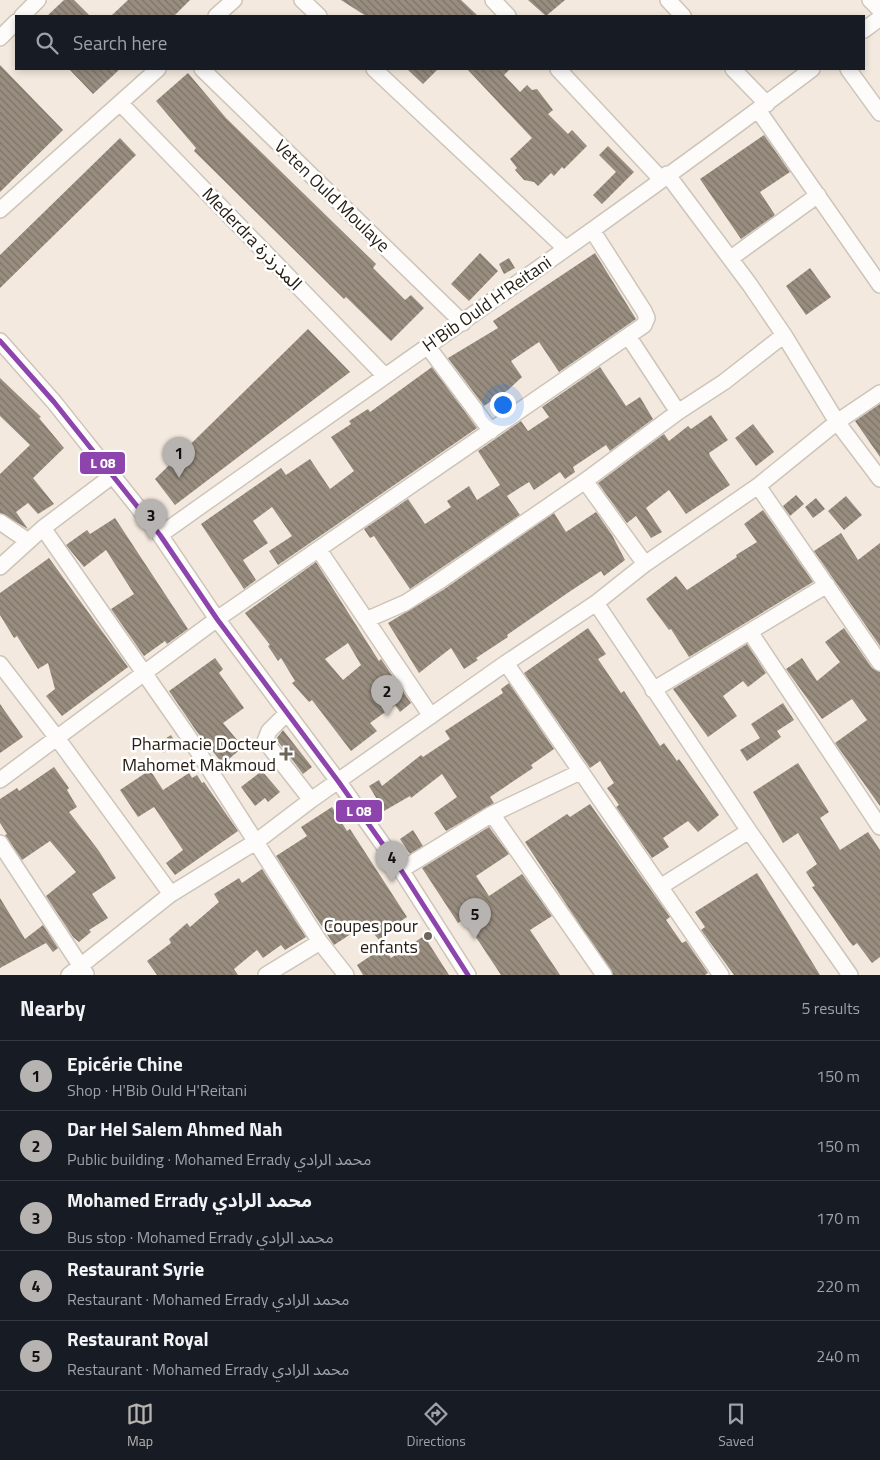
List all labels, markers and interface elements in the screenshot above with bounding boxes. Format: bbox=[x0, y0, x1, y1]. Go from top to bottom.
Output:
search box bbox=[15, 15, 865, 70]
text: Search here bbox=[73, 28, 167, 57]
icon: search bbox=[33, 29, 61, 57]
street label: Veten Ould Moulaye bbox=[268, 133, 396, 258]
street label: Mederdra المذرذرة bbox=[196, 181, 309, 296]
street label: H'Bib Ould H'Reitani bbox=[417, 249, 557, 358]
your location bbox=[490, 392, 516, 418]
pin: 1 bbox=[163, 437, 195, 478]
line badge: L 08 bbox=[79, 451, 126, 475]
text: L 08 bbox=[90, 452, 116, 473]
pin: 3 bbox=[135, 499, 167, 540]
pin: 2 bbox=[371, 675, 403, 716]
place label: Pharmacie Docteur Mahomet Makmoud bbox=[122, 730, 276, 778]
marker: Pharmacie Docteur Mahomet Makmoud bbox=[280, 748, 292, 760]
line badge: L 08 bbox=[335, 799, 383, 823]
text: L 08 bbox=[346, 800, 372, 821]
pin: 4 bbox=[376, 841, 408, 882]
pin: 5 bbox=[459, 898, 491, 939]
place label: Coupes pour enfants bbox=[324, 912, 418, 960]
marker: Coupes pour enfants bbox=[422, 930, 434, 942]
text: Nearby bbox=[20, 992, 85, 1024]
text: 5 results bbox=[801, 996, 860, 1020]
text: Epicérie Chine bbox=[67, 1049, 183, 1078]
text: 1 bbox=[32, 1064, 40, 1088]
text: 150 m bbox=[816, 1064, 860, 1088]
text: Shop · H'Bib Ould H'Reitani bbox=[67, 1078, 247, 1102]
text: Dar Hel Salem Ahmed Nah bbox=[67, 1114, 282, 1143]
text: 2 bbox=[32, 1134, 40, 1158]
text: 150 m bbox=[816, 1134, 860, 1158]
text: Public building · Mohamed Errady محمد الرادي bbox=[67, 1147, 371, 1171]
text: Mohamed Errady محمد الرادي bbox=[67, 1185, 312, 1214]
text: 3 bbox=[32, 1206, 40, 1230]
text: 170 m bbox=[816, 1206, 860, 1230]
text: Bus stop · Mohamed Errady محمد الرادي bbox=[67, 1225, 334, 1249]
text: Restaurant Syrie bbox=[67, 1254, 204, 1283]
text: 4 bbox=[32, 1274, 40, 1298]
text: 220 m bbox=[816, 1274, 860, 1298]
text: Restaurant · Mohamed Errady محمد الرادي bbox=[67, 1287, 349, 1311]
text: Restaurant Royal bbox=[67, 1324, 209, 1353]
text: 5 bbox=[32, 1344, 40, 1368]
text: 240 m bbox=[816, 1344, 860, 1368]
text: Restaurant · Mohamed Errady محمد الرادي bbox=[67, 1357, 349, 1381]
tab: Map bbox=[126, 1400, 154, 1451]
tab: Directions bbox=[406, 1400, 466, 1451]
tab: Saved bbox=[718, 1400, 754, 1451]

